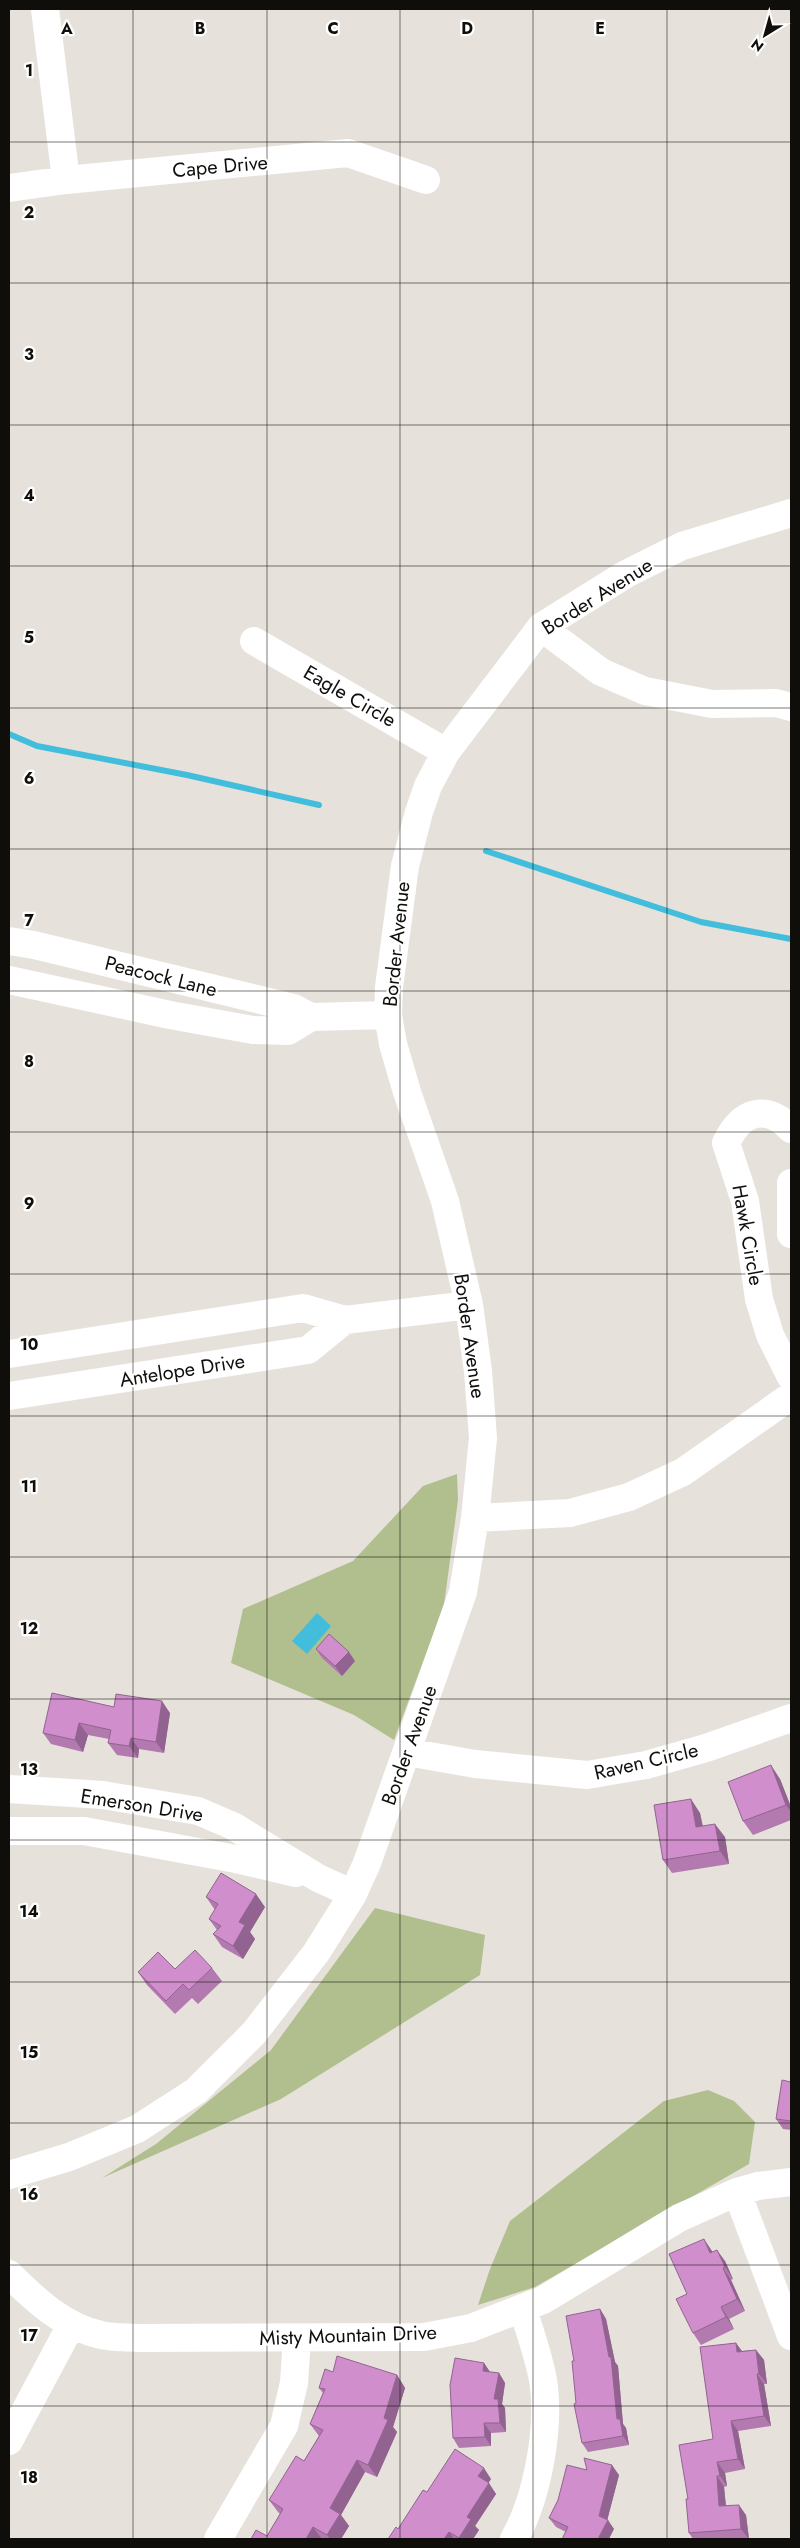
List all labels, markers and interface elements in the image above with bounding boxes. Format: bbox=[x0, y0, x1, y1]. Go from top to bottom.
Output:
north arrow bbox=[740, 10, 790, 60]
text: A bbox=[60, 17, 73, 40]
text: B bbox=[195, 17, 205, 40]
text: C bbox=[327, 17, 339, 40]
text: D bbox=[461, 17, 473, 40]
text: E bbox=[595, 17, 605, 40]
text: N bbox=[747, 34, 768, 57]
text: 1 bbox=[25, 59, 33, 82]
street label: Cape Drive bbox=[171, 148, 269, 185]
text: 2 bbox=[24, 201, 34, 224]
text: 3 bbox=[24, 343, 34, 366]
text: 4 bbox=[23, 484, 35, 507]
street label: Border Avenue bbox=[536, 551, 658, 642]
text: 5 bbox=[24, 626, 34, 649]
street label: Eagle Circle bbox=[298, 658, 402, 735]
text: 6 bbox=[24, 767, 34, 790]
street label: Border Avenue bbox=[376, 880, 417, 1008]
text: 7 bbox=[24, 909, 34, 932]
street label: Peacock Lane bbox=[102, 949, 220, 1004]
text: 8 bbox=[24, 1050, 34, 1073]
street label: Hawk Circle bbox=[724, 1182, 771, 1288]
text: 9 bbox=[24, 1192, 34, 1215]
street label: Border Avenue bbox=[446, 1272, 493, 1400]
text: 10 bbox=[20, 1333, 38, 1356]
street label: Antelope Drive bbox=[117, 1346, 247, 1395]
text: 11 bbox=[21, 1475, 37, 1498]
text: 12 bbox=[20, 1617, 38, 1640]
street label: Border Avenue bbox=[374, 1681, 445, 1809]
street label: Raven Circle bbox=[591, 1735, 701, 1788]
text: 13 bbox=[20, 1758, 38, 1781]
street label: Emerson Drive bbox=[79, 1781, 205, 1829]
text: 14 bbox=[19, 1900, 39, 1923]
text: 15 bbox=[20, 2041, 38, 2064]
text: 16 bbox=[20, 2183, 38, 2206]
street label: Misty Mountain Drive bbox=[259, 2318, 437, 2353]
text: 17 bbox=[20, 2324, 38, 2347]
text: 18 bbox=[20, 2466, 38, 2489]

